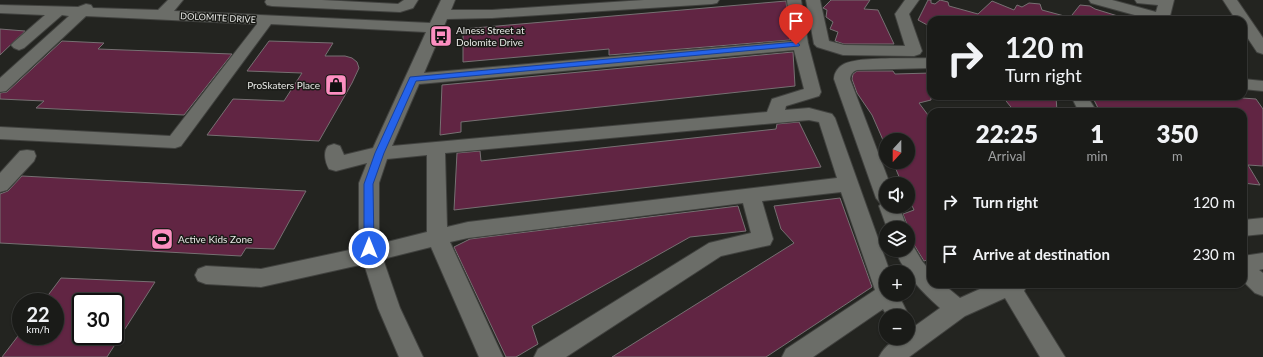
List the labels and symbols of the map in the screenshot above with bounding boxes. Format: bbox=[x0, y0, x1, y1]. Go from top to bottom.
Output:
pin bbox=[779, 4, 813, 45]
street label: DOLOMITE DRIVE bbox=[180, 10, 256, 25]
bus stop icon: Alness Street at Dolomite Drive bbox=[428, 23, 454, 49]
place label: Alness Street at Dolomite Drive bbox=[456, 24, 525, 48]
shop icon: ProSkaters Place bbox=[323, 72, 349, 98]
place label: ProSkaters Place bbox=[247, 79, 320, 91]
north arrow bbox=[879, 133, 915, 169]
sports icon: Active Kids Zone bbox=[149, 226, 175, 252]
position arrow bbox=[348, 227, 390, 269]
place label: Active Kids Zone bbox=[178, 233, 252, 245]
speed limit sign: 30 bbox=[72, 293, 124, 345]

